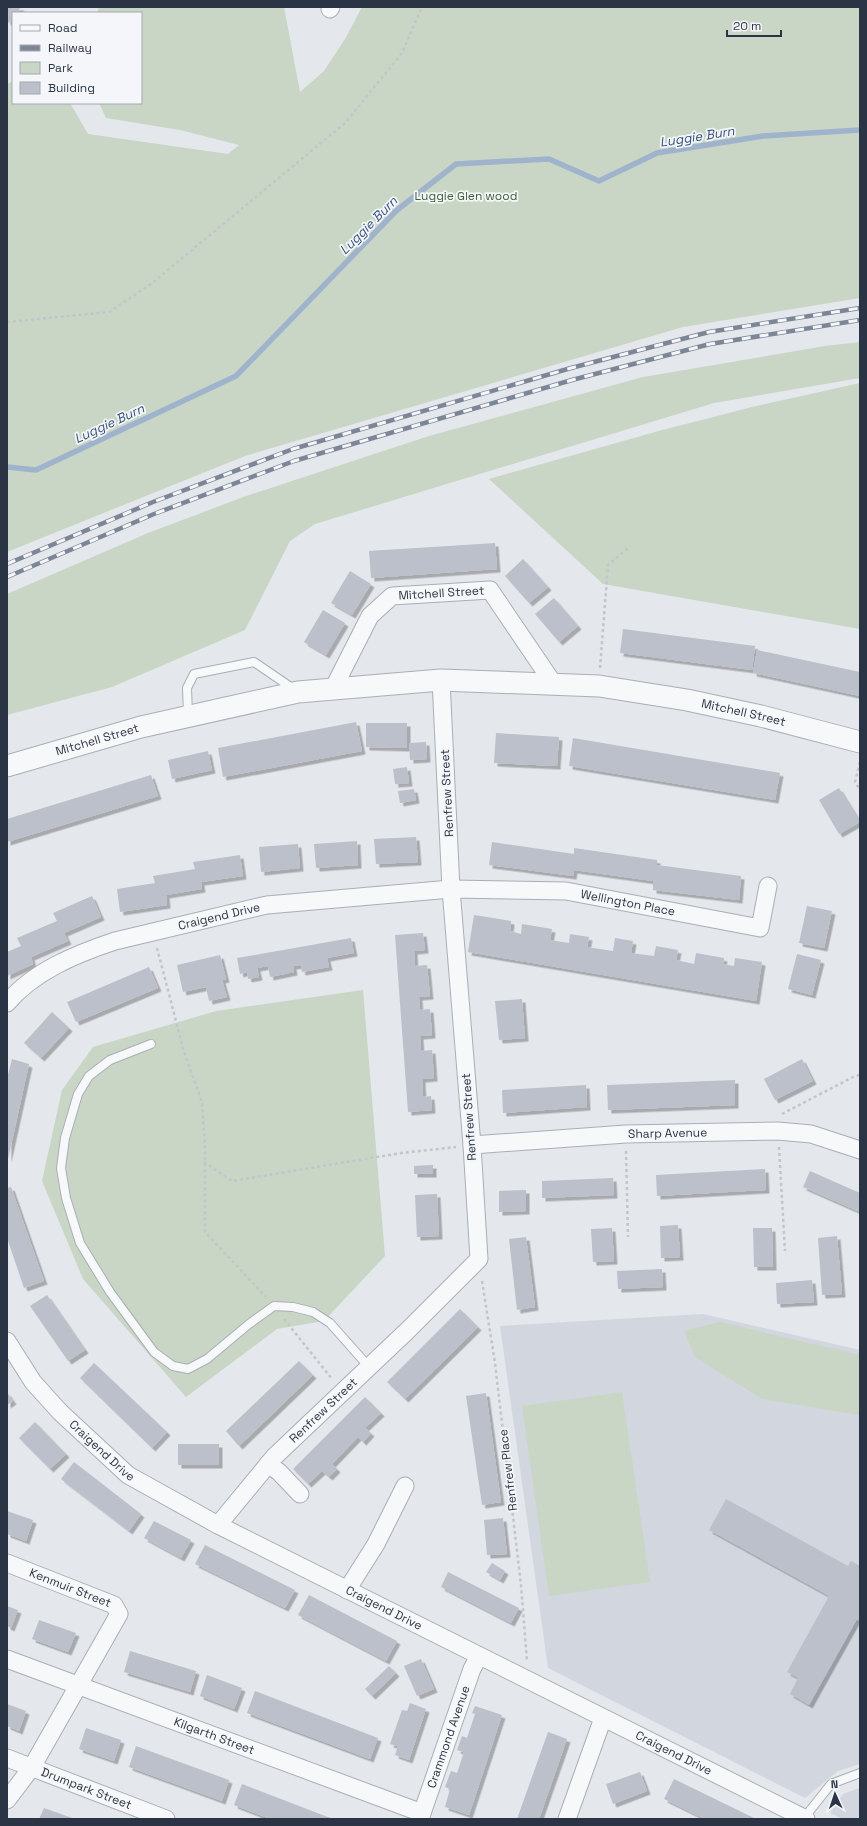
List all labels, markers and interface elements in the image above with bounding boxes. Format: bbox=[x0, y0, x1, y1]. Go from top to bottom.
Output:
legend bbox=[12, 12, 142, 104]
scale bar bbox=[727, 12, 781, 38]
text: 20 m bbox=[733, 18, 761, 34]
text: Road bbox=[48, 20, 77, 36]
text: Railway bbox=[48, 40, 92, 56]
text: Park bbox=[48, 60, 73, 76]
text: Building bbox=[48, 80, 95, 96]
water label: Luggie Burn bbox=[659, 122, 737, 151]
park label: Luggie Glen wood bbox=[415, 188, 517, 204]
water label: Luggie Burn bbox=[336, 192, 402, 258]
water label: Luggie Burn bbox=[71, 399, 148, 447]
street label: Mitchell Street bbox=[398, 582, 485, 604]
street label: Mitchell Street bbox=[700, 695, 787, 730]
street label: Mitchell Street bbox=[54, 720, 141, 759]
street label: Renfrew Street bbox=[437, 749, 457, 837]
street label: Wellington Place bbox=[579, 886, 676, 920]
street label: Craigend Drive bbox=[176, 899, 262, 934]
street label: Renfrew Street bbox=[458, 1073, 480, 1161]
street label: Sharp Avenue bbox=[628, 1124, 707, 1142]
street label: Renfrew Street bbox=[286, 1374, 361, 1446]
street label: Craigend Drive bbox=[66, 1416, 137, 1485]
street label: Renfrew Place bbox=[495, 1428, 521, 1512]
street label: Kenmuir Street bbox=[27, 1565, 113, 1611]
street label: Craigend Drive bbox=[343, 1582, 425, 1634]
street label: Crammond Avenue bbox=[423, 1683, 474, 1790]
street label: Kilgarth Street bbox=[172, 1714, 257, 1758]
street label: Craigend Drive bbox=[633, 1727, 715, 1779]
street label: Drumpark Street bbox=[39, 1764, 134, 1813]
north arrow bbox=[815, 1774, 855, 1814]
text: N bbox=[830, 1777, 839, 1791]

